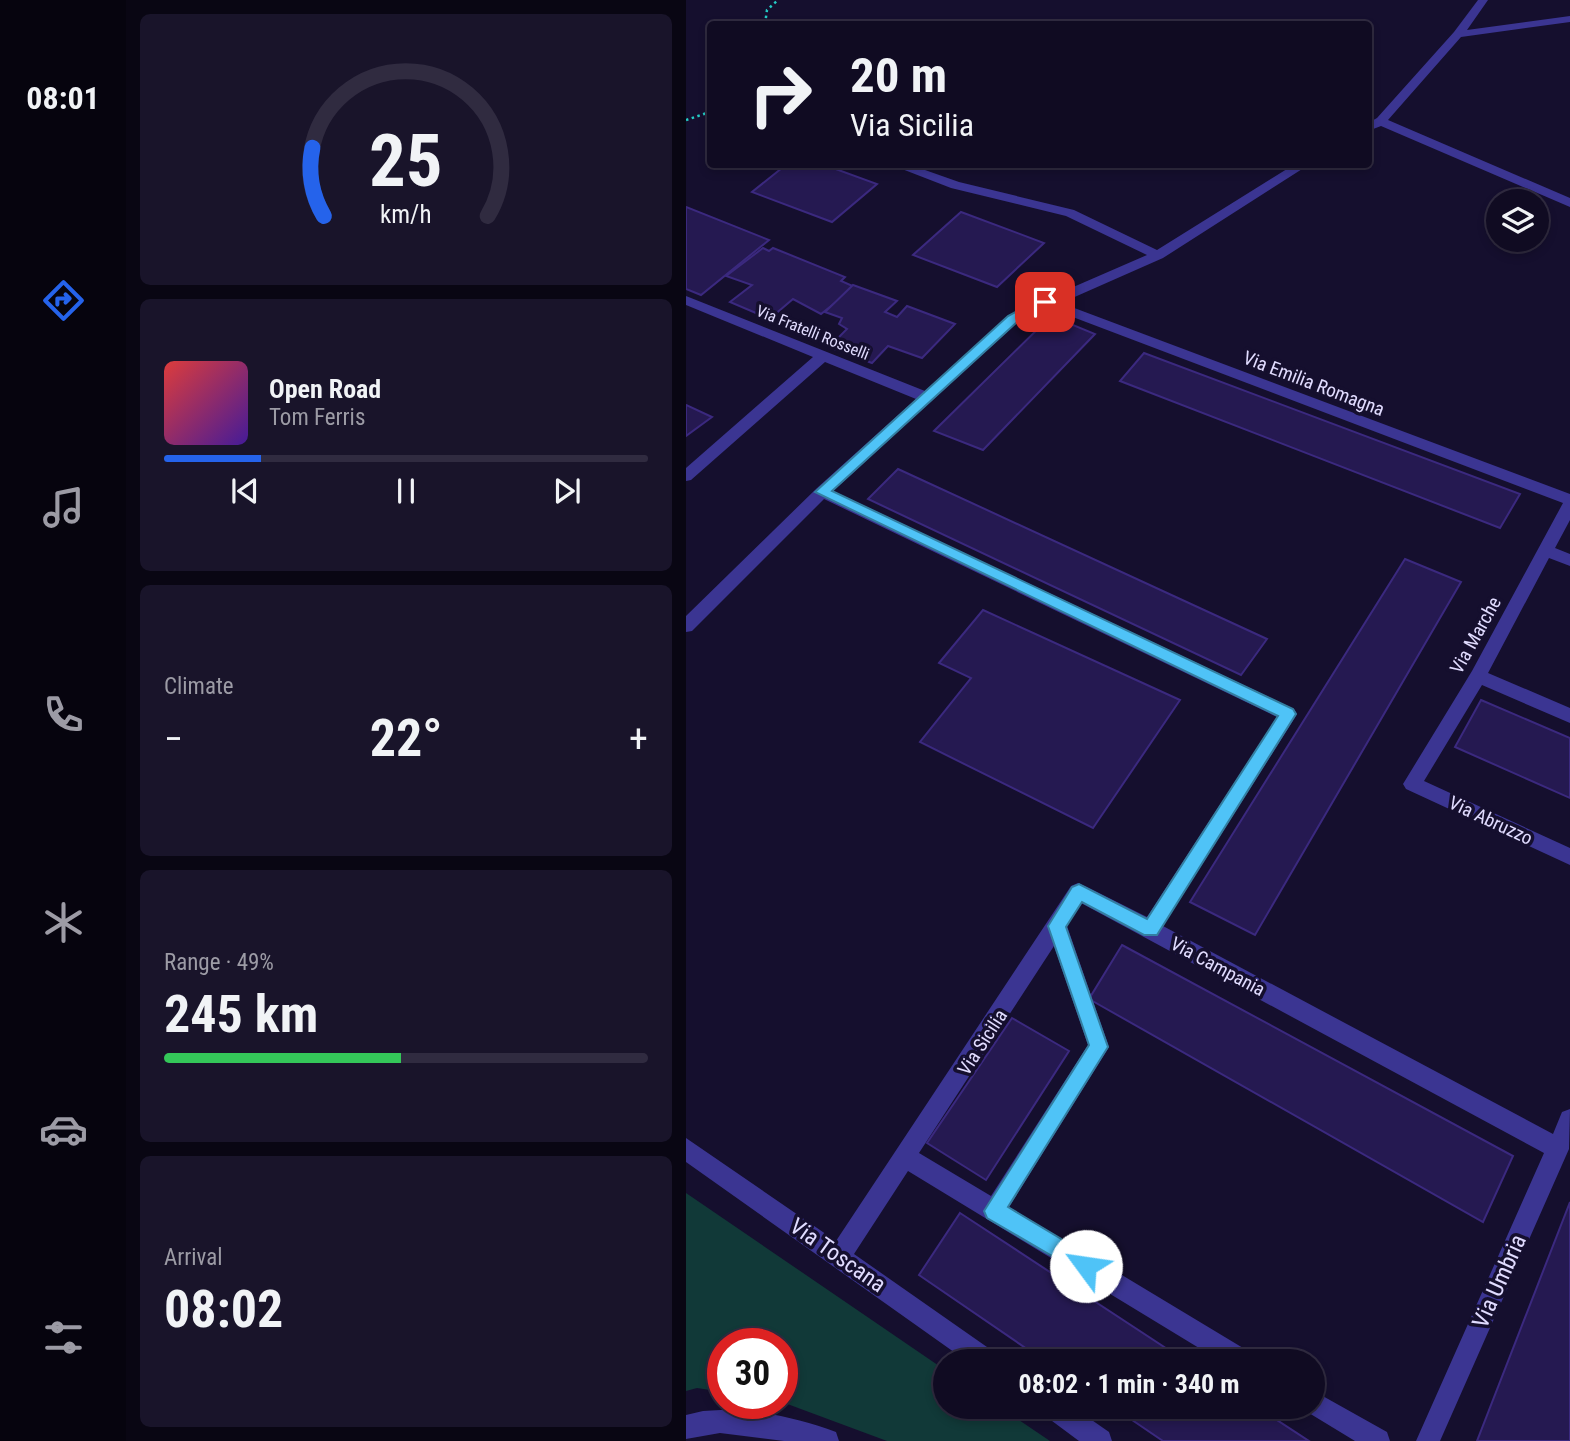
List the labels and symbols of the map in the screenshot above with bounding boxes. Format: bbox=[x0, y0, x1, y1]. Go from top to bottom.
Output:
pin bbox=[1015, 272, 1075, 332]
street label: Via Fratelli Rosselli bbox=[754, 301, 872, 364]
street label: Via Emilia Romagna bbox=[1240, 346, 1388, 421]
street label: Via Marche bbox=[1445, 593, 1506, 678]
street label: Via Abruzzo bbox=[1445, 791, 1536, 850]
street label: Via Campania bbox=[1167, 932, 1269, 1001]
street label: Via Sicilia bbox=[953, 1005, 1012, 1079]
street label: Via Toscana bbox=[785, 1213, 891, 1298]
position arrow bbox=[1049, 1229, 1123, 1303]
street label: Via Umbria bbox=[1467, 1230, 1532, 1332]
speed limit sign: 30 bbox=[707, 1328, 798, 1419]

